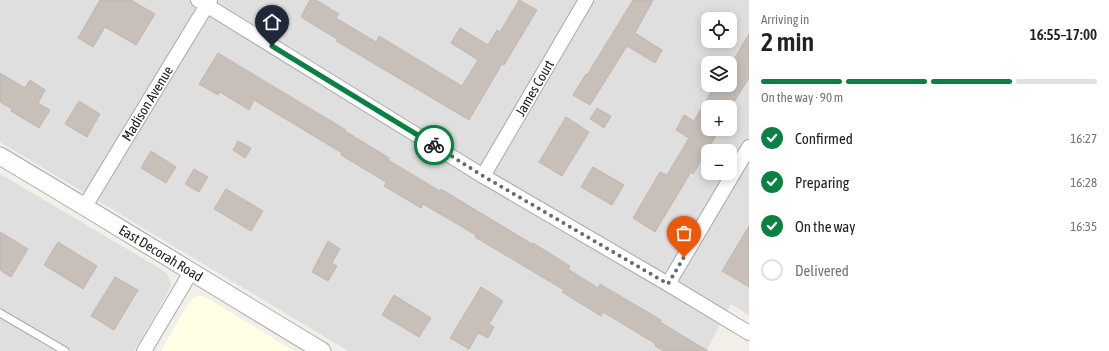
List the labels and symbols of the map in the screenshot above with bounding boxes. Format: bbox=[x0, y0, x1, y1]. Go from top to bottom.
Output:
pin bbox=[255, 5, 289, 46]
street label: James Court bbox=[512, 57, 557, 119]
street label: Madison Avenue bbox=[118, 63, 176, 144]
courier bbox=[414, 125, 454, 165]
pin bbox=[667, 216, 701, 257]
street label: East Decorah Road bbox=[116, 222, 206, 285]

